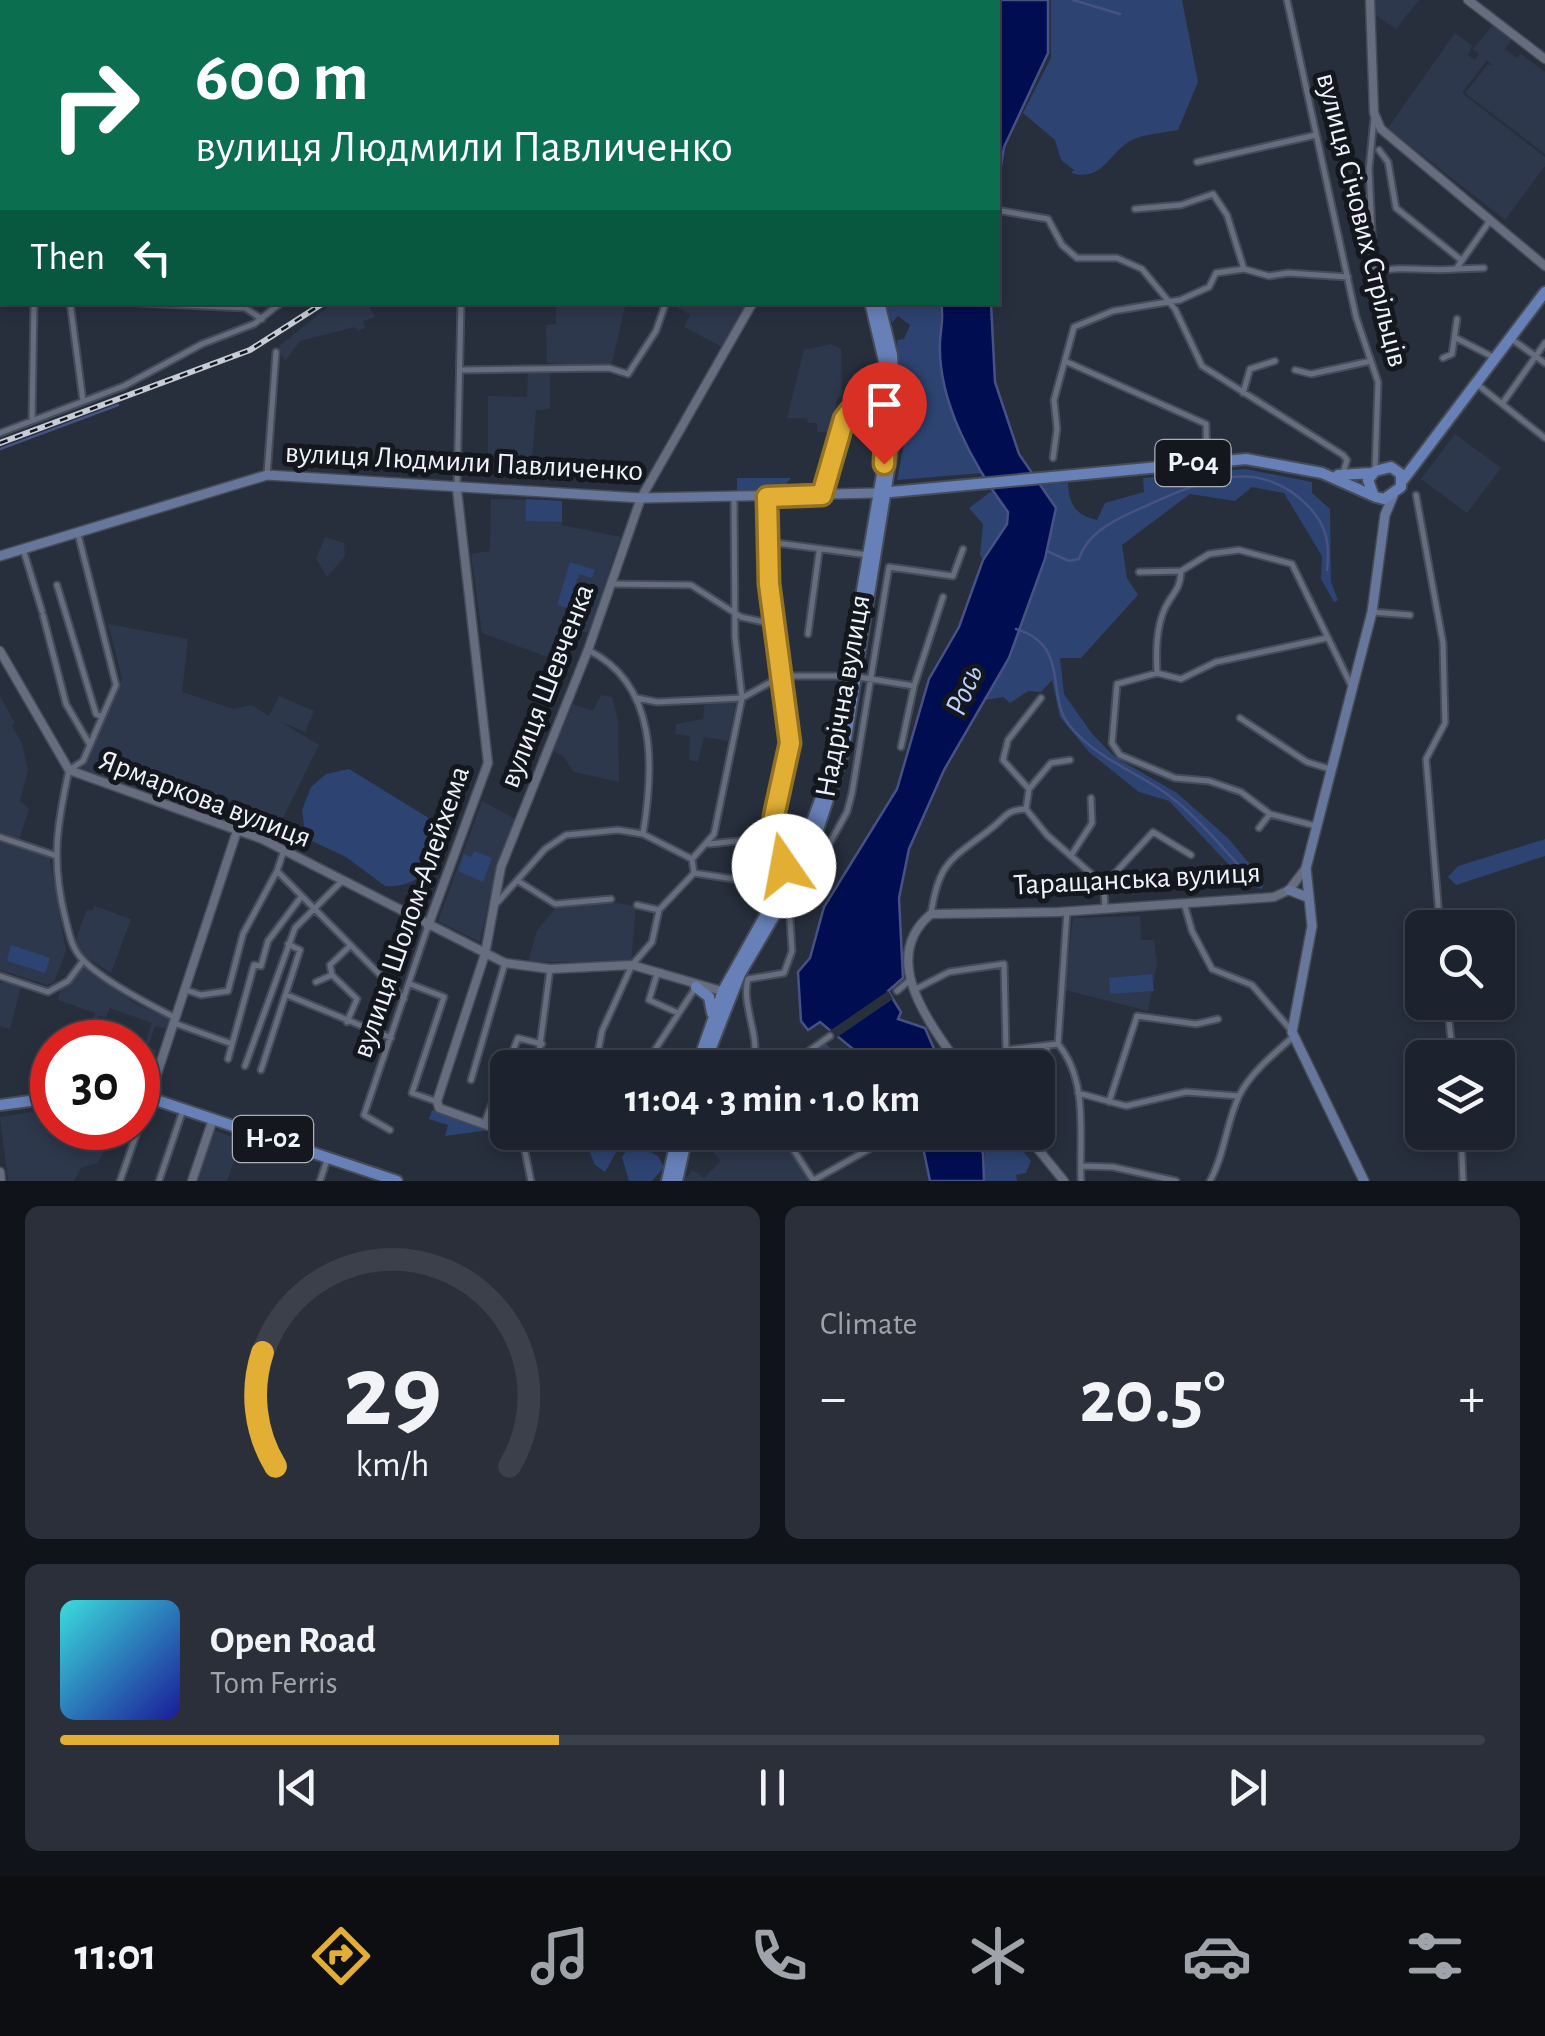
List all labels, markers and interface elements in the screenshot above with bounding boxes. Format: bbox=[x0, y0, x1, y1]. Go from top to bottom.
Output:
icon: right bbox=[30, 40, 160, 170]
text: 600 m bbox=[195, 43, 369, 113]
street label: вулиця Січових Стрільців bbox=[1311, 70, 1413, 370]
text: вулиця Людмили Павличенко bbox=[195, 125, 733, 170]
icon: left bbox=[125, 230, 180, 285]
text: Then bbox=[30, 239, 105, 277]
pin bbox=[842, 362, 927, 465]
icon: arrive bbox=[857, 377, 912, 432]
street label: вулиця Людмили Павличенко bbox=[284, 438, 644, 486]
road number: Р-04 bbox=[1156, 440, 1230, 486]
street label: вулиця Шевченка bbox=[494, 580, 600, 792]
street label: Надрічна вулиця bbox=[810, 592, 876, 800]
water label: Рось bbox=[939, 660, 989, 720]
street label: Ярмаркова вулиця bbox=[95, 745, 315, 853]
street label: вулиця Шолом-Алейхема bbox=[347, 762, 475, 1062]
position arrow bbox=[732, 814, 836, 918]
street label: Таращанська вулиця bbox=[1013, 858, 1261, 900]
map controls bbox=[1405, 910, 1515, 1150]
button: search bbox=[1405, 910, 1515, 1020]
speed limit sign: 30 bbox=[30, 1020, 160, 1150]
button: layers bbox=[1405, 1040, 1515, 1150]
text: 11:04 · 3 min · 1.0 km bbox=[625, 1081, 920, 1119]
road number: Н-02 bbox=[233, 1116, 313, 1162]
text: Climate bbox=[820, 1308, 917, 1340]
text: 29 bbox=[343, 1341, 442, 1445]
text: 20.5° bbox=[1080, 1361, 1225, 1436]
text: − bbox=[820, 1371, 846, 1426]
text: + bbox=[1459, 1371, 1485, 1426]
text: km/h bbox=[356, 1447, 429, 1483]
text: Open Road bbox=[210, 1622, 376, 1660]
text: Tom Ferris bbox=[210, 1667, 338, 1699]
icon: previous bbox=[270, 1760, 325, 1815]
icon: pause bbox=[745, 1760, 800, 1815]
icon: next bbox=[1220, 1760, 1275, 1815]
icon: directions bbox=[306, 1921, 376, 1991]
icon: music bbox=[525, 1921, 595, 1991]
icon: phone bbox=[744, 1921, 814, 1991]
icon: climate bbox=[963, 1921, 1033, 1991]
icon: car bbox=[1182, 1921, 1252, 1991]
icon: filters bbox=[1400, 1921, 1470, 1991]
text: 11:01 bbox=[74, 1933, 157, 1978]

